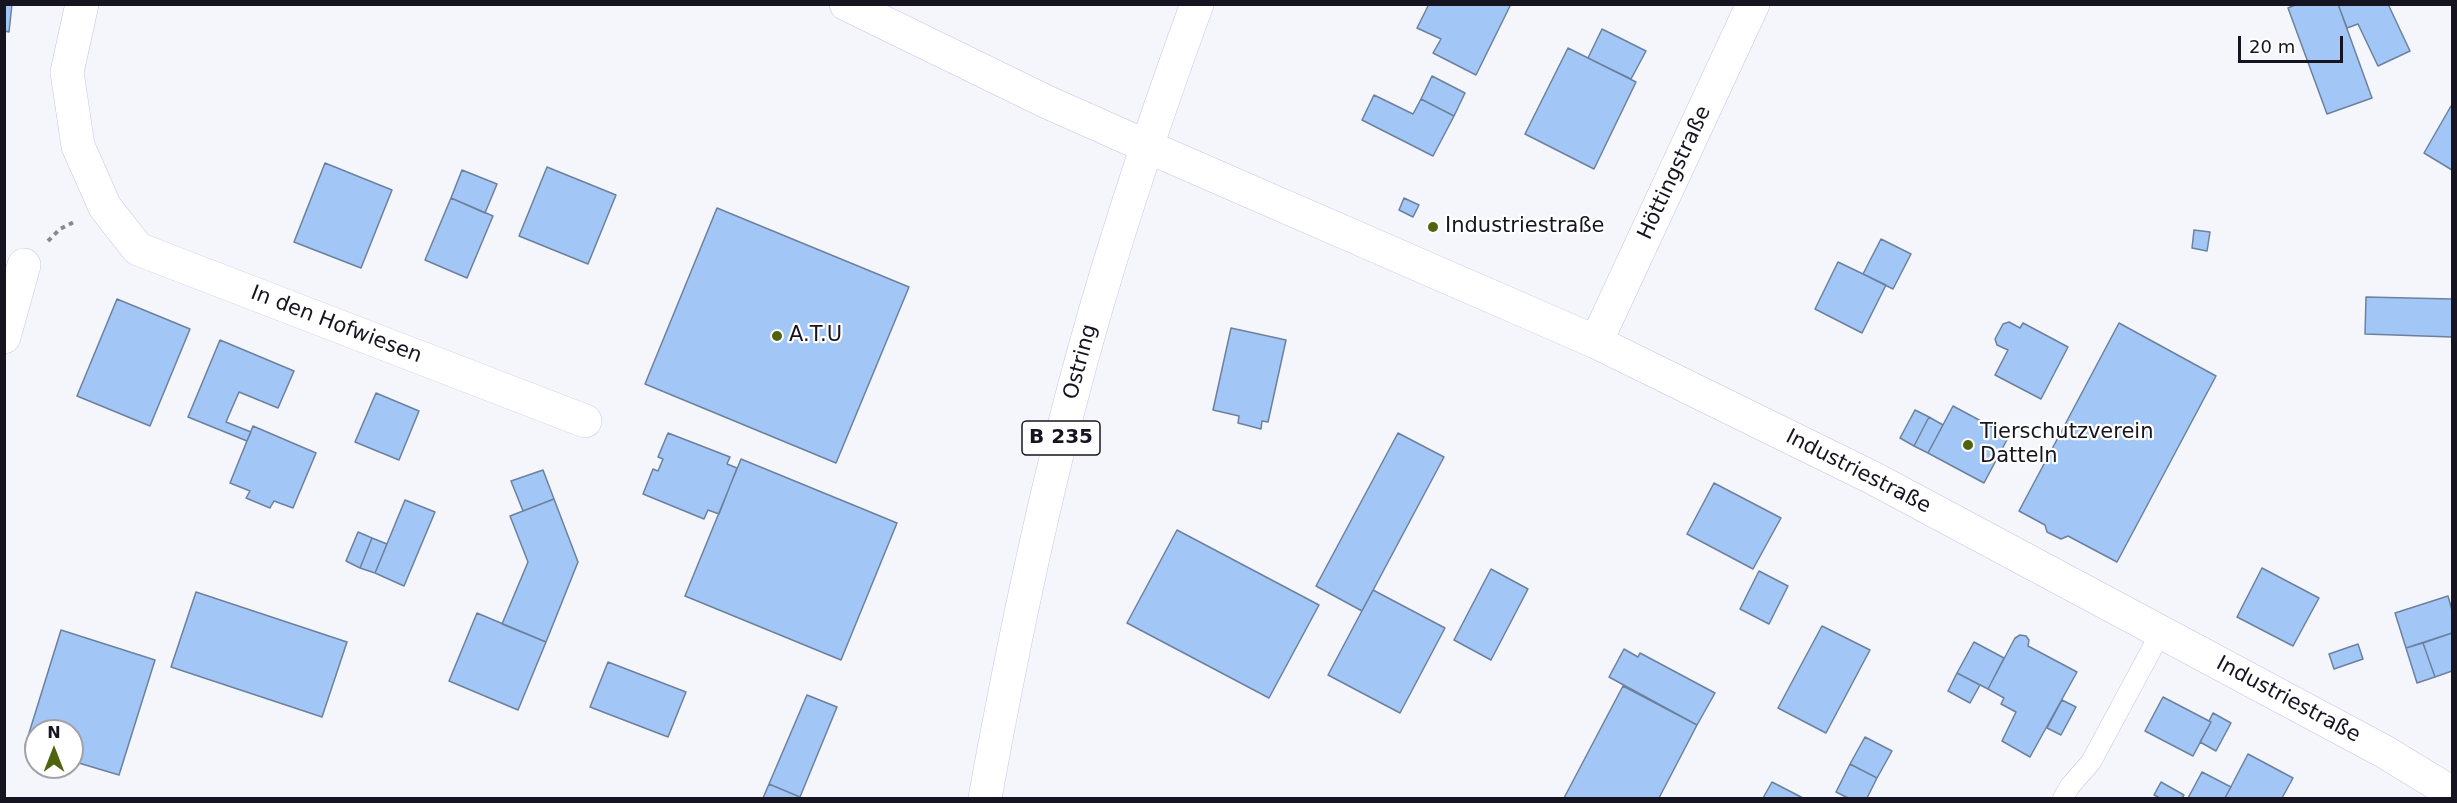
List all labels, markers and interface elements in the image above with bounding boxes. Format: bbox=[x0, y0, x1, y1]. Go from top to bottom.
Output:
scale bar bbox=[2241, 24, 2346, 62]
text: 20 m bbox=[2249, 36, 2295, 57]
street label: Höttingstraße bbox=[1633, 102, 1717, 244]
place label: Industriestraße bbox=[1445, 214, 1605, 240]
marker: Industriestraße bbox=[1426, 220, 1440, 234]
street label: In den Hofwiesen bbox=[247, 281, 425, 369]
street label: Ostring bbox=[1059, 322, 1103, 402]
place label: A.T.U bbox=[789, 323, 842, 349]
marker: A.T.U bbox=[770, 329, 784, 343]
place label: Tierschutzverein Datteln bbox=[1980, 420, 2154, 470]
road number: B 235 bbox=[1022, 421, 1100, 455]
street label: Industriestraße bbox=[1781, 425, 1935, 519]
marker: Tierschutzverein Datteln bbox=[1961, 438, 1975, 452]
street label: Industriestraße bbox=[2212, 651, 2364, 749]
north arrow bbox=[24, 719, 84, 779]
text: N bbox=[47, 723, 61, 742]

